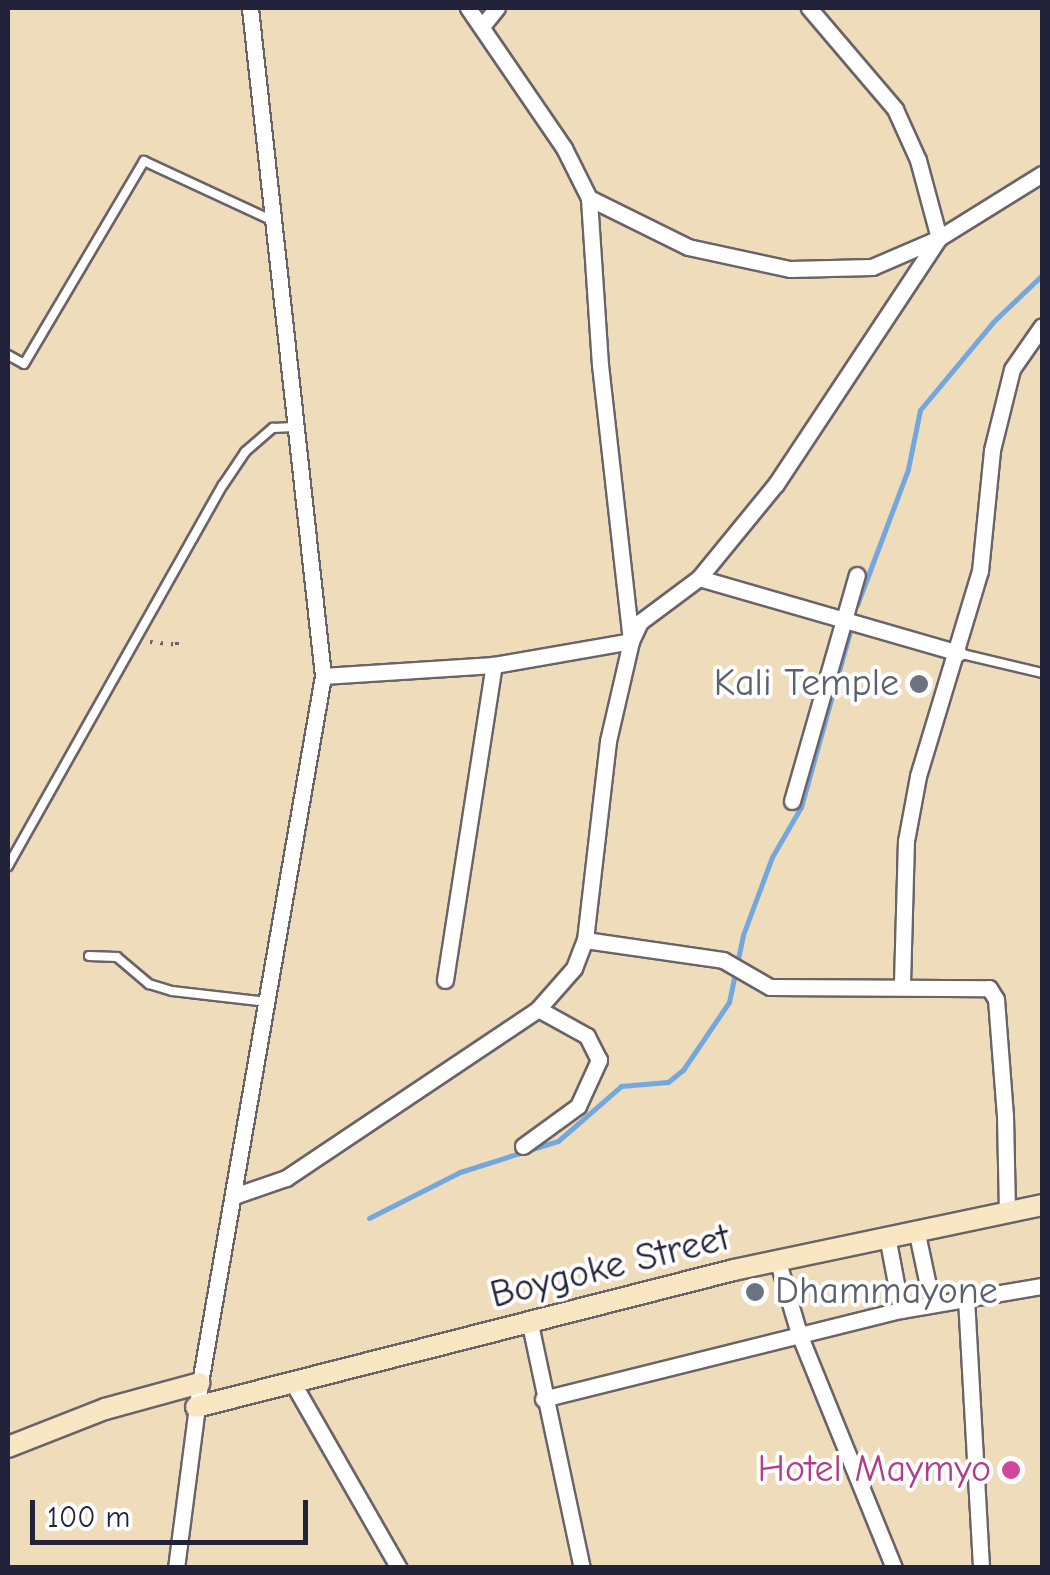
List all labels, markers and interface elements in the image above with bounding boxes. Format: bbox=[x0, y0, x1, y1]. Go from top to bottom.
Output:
place label: Kali Temple bbox=[714, 661, 899, 707]
marker: Kali Temple bbox=[908, 673, 930, 695]
street label: Boygoke Street bbox=[486, 1215, 734, 1319]
place label: Dhammayone bbox=[775, 1269, 998, 1315]
marker: Dhammayone bbox=[744, 1281, 766, 1303]
place label: Hotel Maymyo bbox=[758, 1447, 991, 1493]
marker: Hotel Maymyo bbox=[1000, 1459, 1022, 1481]
scale bar bbox=[35, 1480, 312, 1542]
text: 100 m bbox=[47, 1500, 130, 1535]

